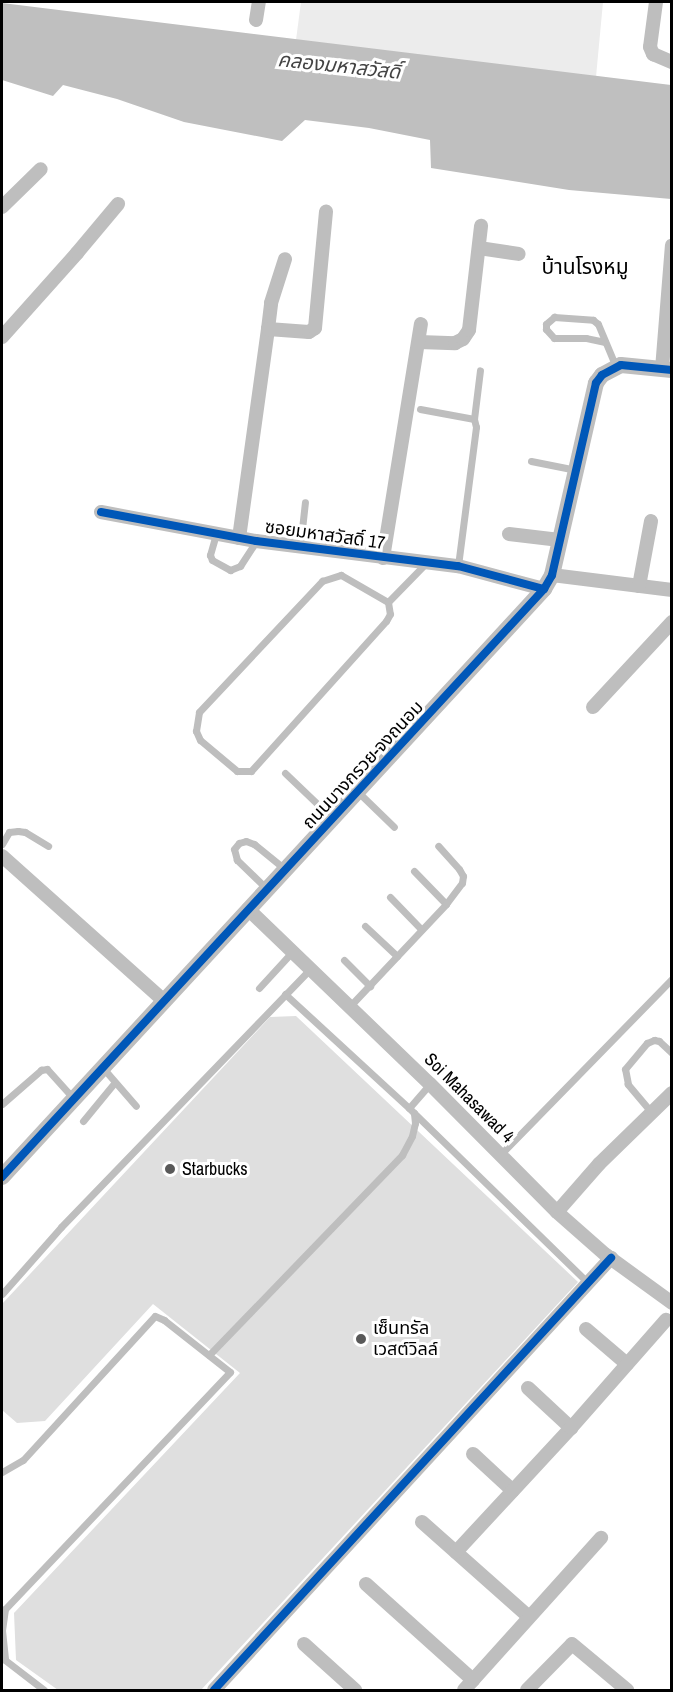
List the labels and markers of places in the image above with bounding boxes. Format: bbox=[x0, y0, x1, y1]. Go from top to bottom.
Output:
place label: Starbucks bbox=[182, 1158, 248, 1180]
marker: Starbucks bbox=[163, 1162, 177, 1176]
place label: เซ็นทรัล เวสต์วิลล์ bbox=[373, 1318, 438, 1360]
marker: เซ็นทรัล เวสต์วิลล์ bbox=[354, 1332, 368, 1346]

